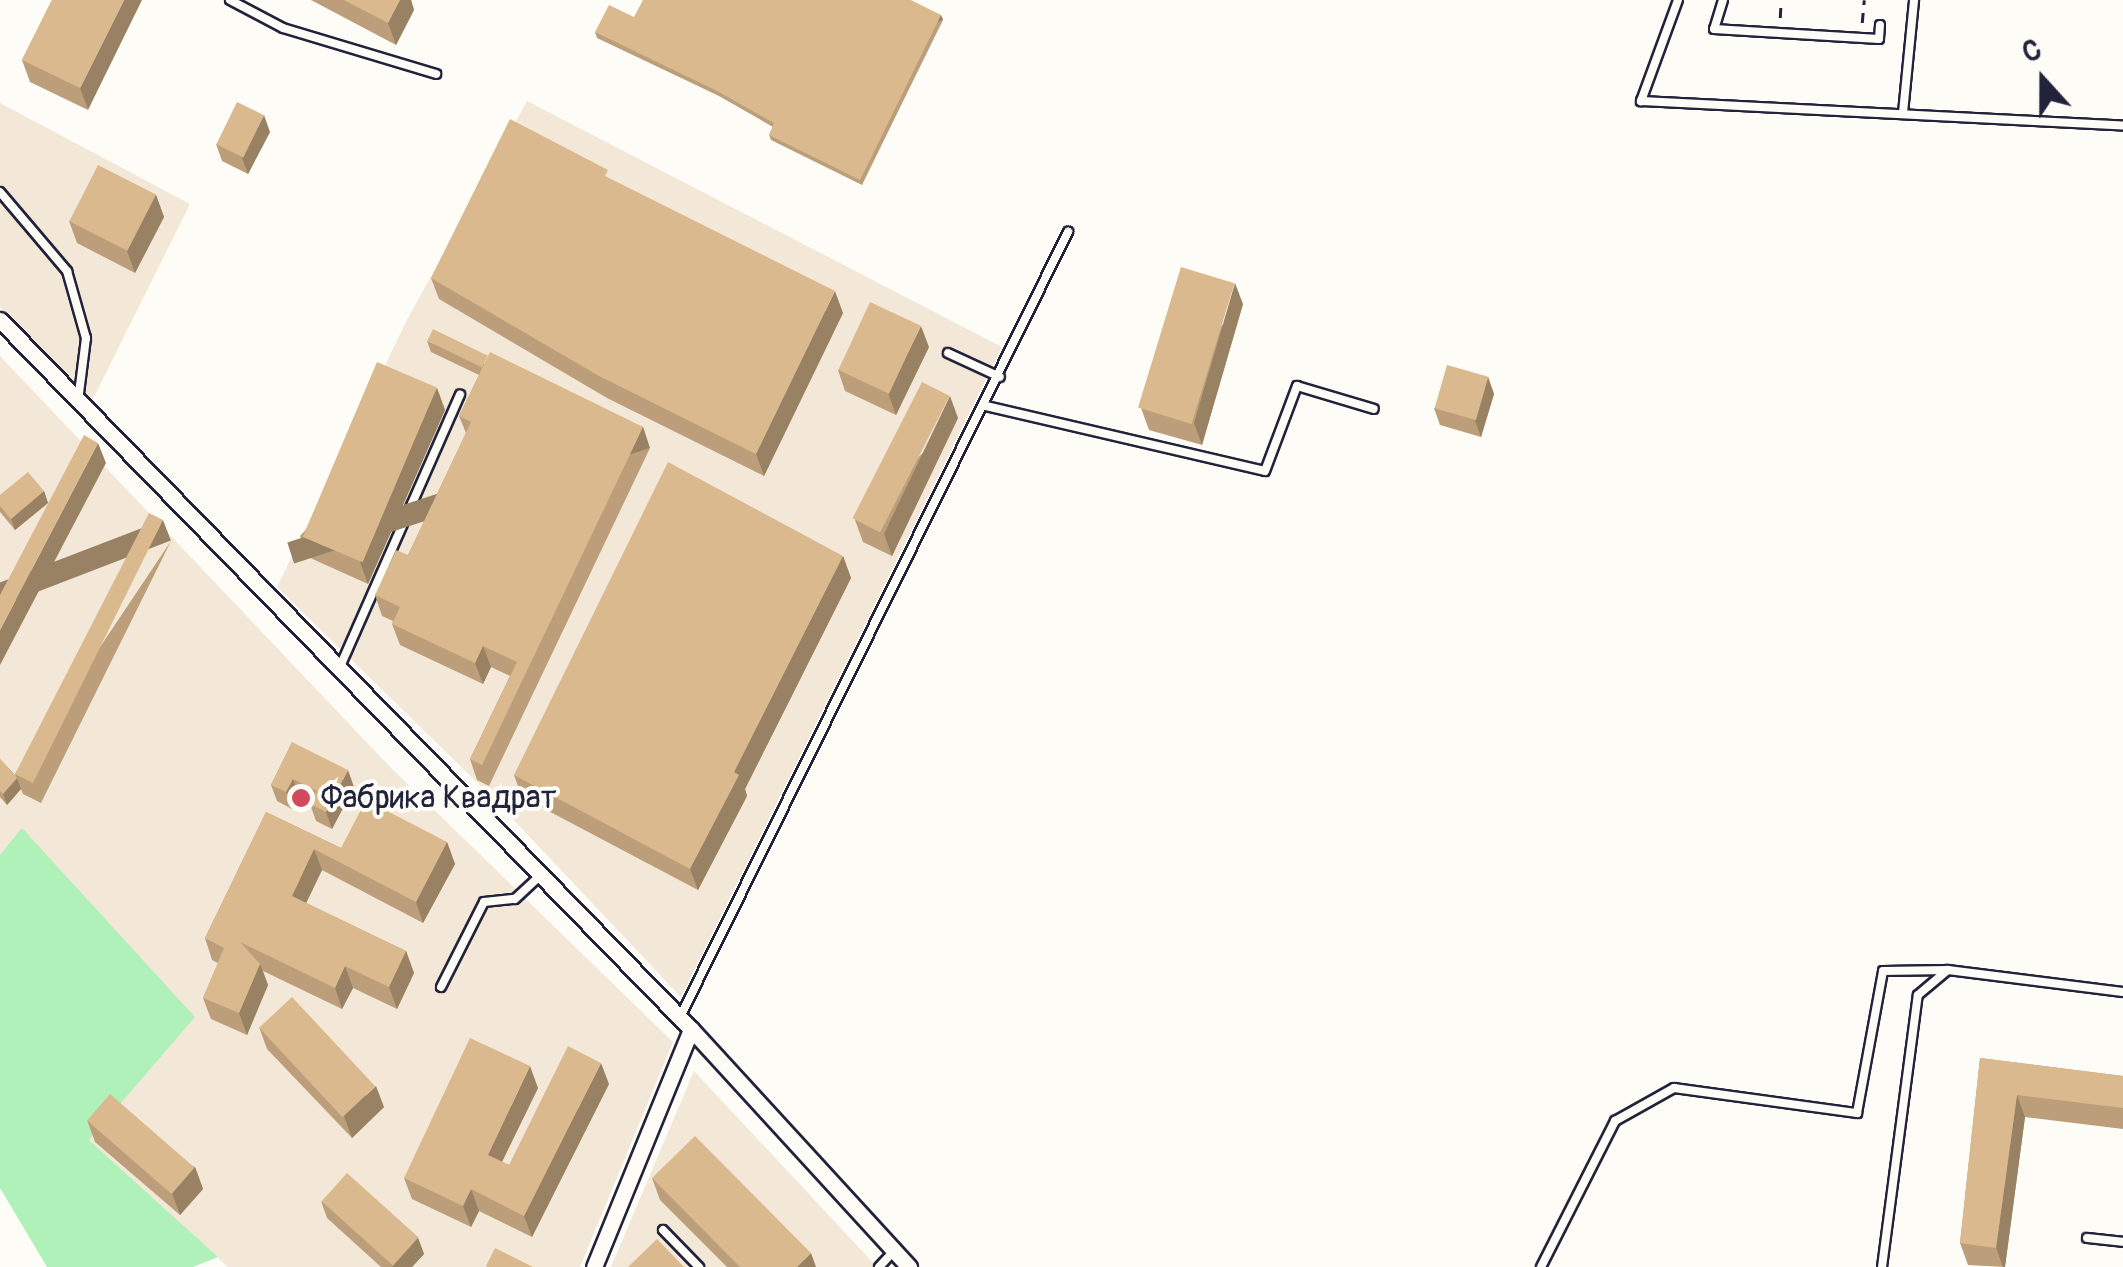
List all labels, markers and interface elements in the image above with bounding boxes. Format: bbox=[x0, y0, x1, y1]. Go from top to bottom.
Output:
north arrow bbox=[1993, 30, 2093, 130]
text: С bbox=[2018, 32, 2046, 71]
place label: Фабрика Квадрат bbox=[321, 779, 557, 817]
marker: Фабрика Квадрат bbox=[290, 787, 312, 809]

